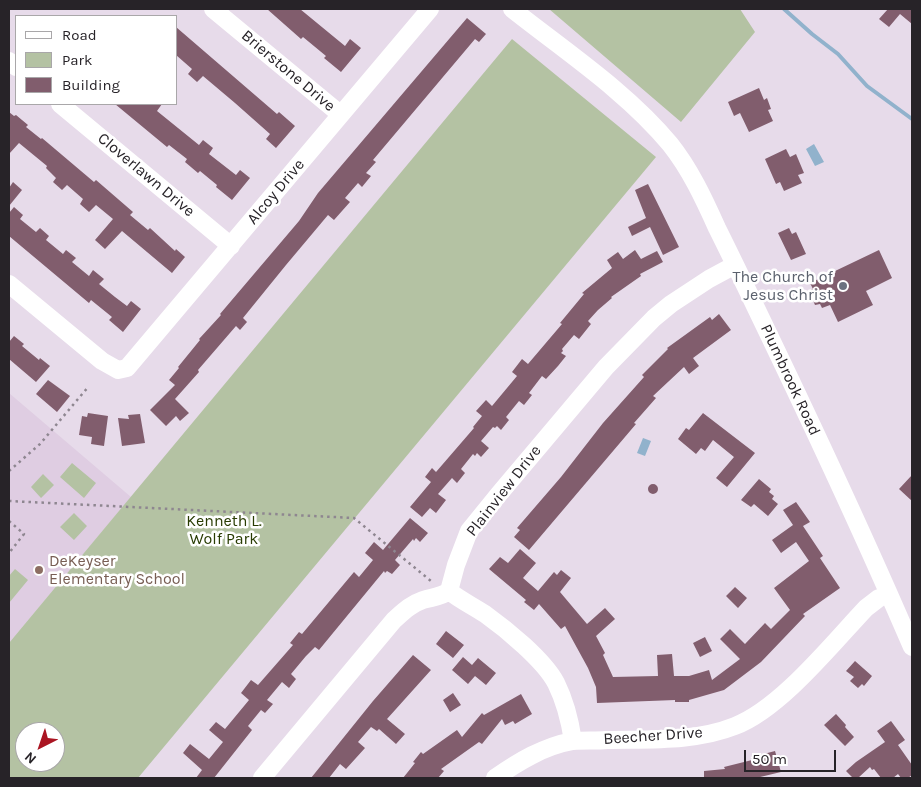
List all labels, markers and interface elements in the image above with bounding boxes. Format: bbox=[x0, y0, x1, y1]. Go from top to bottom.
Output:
legend bbox=[15, 15, 178, 105]
text: Road bbox=[62, 26, 97, 44]
street label: Brierstone Drive bbox=[237, 26, 339, 116]
text: Park bbox=[62, 51, 92, 69]
text: Building bbox=[62, 76, 120, 94]
street label: Cloverlawn Drive bbox=[94, 129, 198, 221]
street label: Alcoy Drive bbox=[243, 155, 309, 229]
place label: The Church of Jesus Christ bbox=[732, 267, 833, 305]
marker: The Church of Jesus Christ bbox=[837, 280, 849, 292]
street label: Plumbrook Road bbox=[756, 321, 824, 439]
street label: Plainview Drive bbox=[462, 442, 546, 540]
park label: Kenneth L. Wolf Park bbox=[186, 511, 262, 549]
place label: DeKeyser Elementary School bbox=[49, 551, 185, 589]
marker: DeKeyser Elementary School bbox=[33, 564, 45, 576]
north arrow bbox=[15, 722, 65, 772]
street label: Beecher Drive bbox=[603, 723, 703, 749]
scale bar bbox=[746, 740, 838, 772]
text: N bbox=[21, 748, 40, 768]
text: 50 m bbox=[752, 750, 787, 768]

